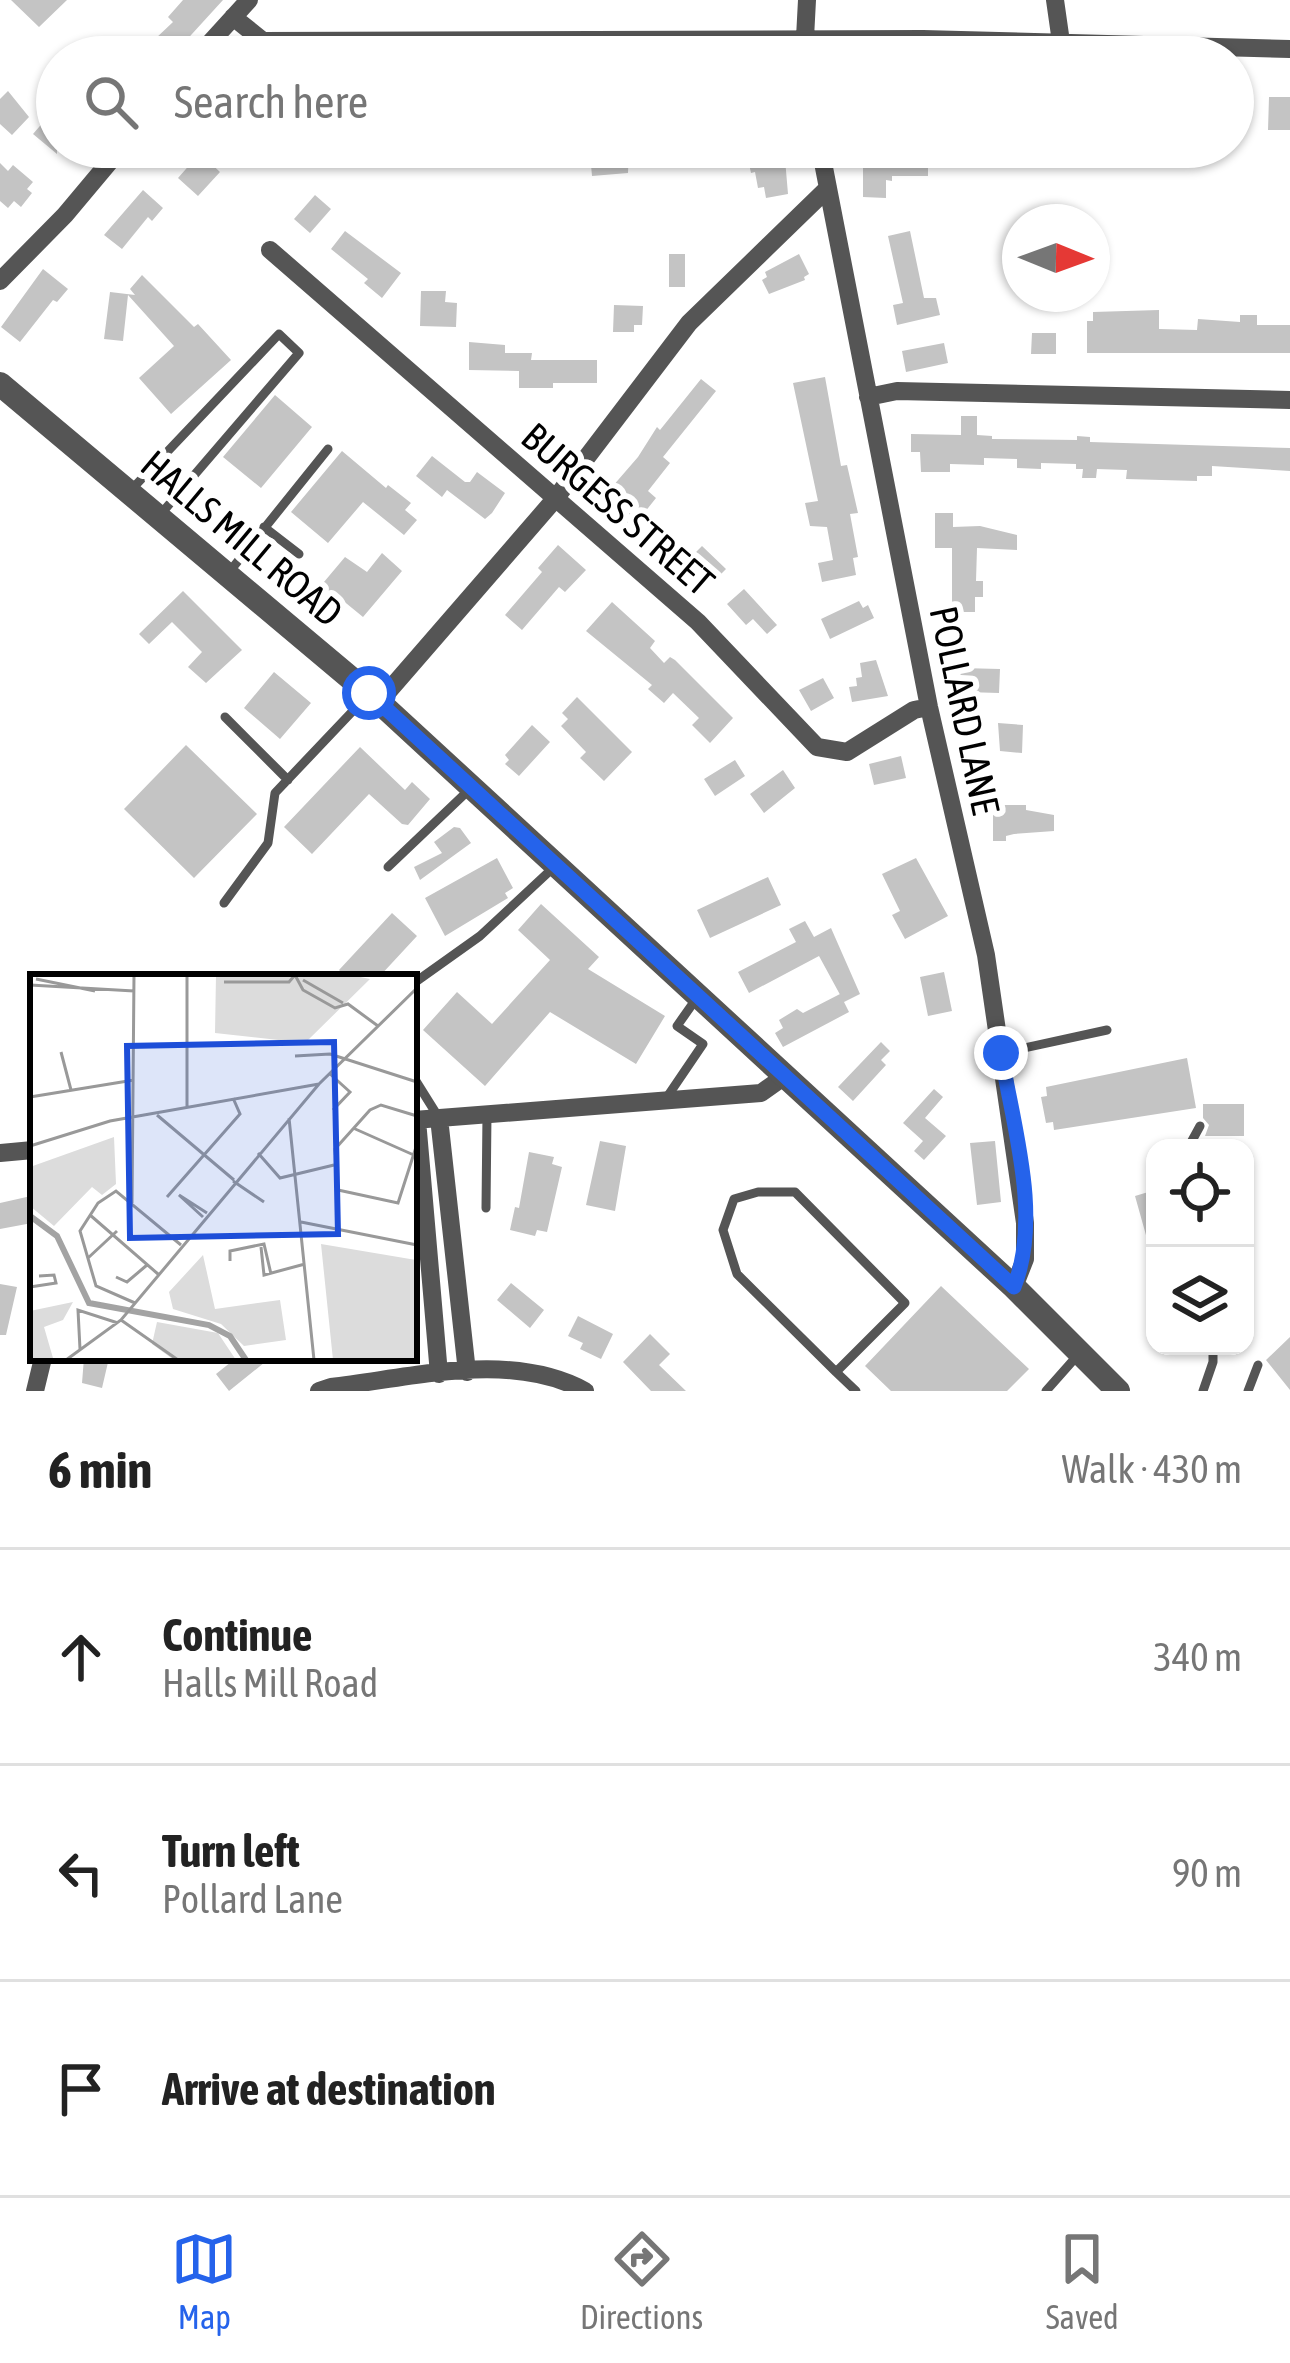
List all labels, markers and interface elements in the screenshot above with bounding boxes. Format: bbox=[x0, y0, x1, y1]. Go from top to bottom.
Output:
search box bbox=[36, 36, 1254, 168]
icon: search bbox=[78, 69, 144, 135]
text: Search here bbox=[174, 76, 368, 128]
north arrow bbox=[1002, 204, 1110, 312]
street label: BURGESS STREET bbox=[513, 414, 723, 604]
street label: HALLS MILL ROAD bbox=[133, 441, 351, 635]
street label: POLLARD LANE bbox=[921, 602, 1009, 818]
route start bbox=[342, 666, 396, 720]
inset map bbox=[30, 974, 417, 1361]
route end bbox=[974, 1026, 1028, 1080]
map controls bbox=[1146, 1139, 1254, 1355]
button: locate bbox=[1146, 1139, 1254, 1247]
button: layers bbox=[1146, 1247, 1254, 1355]
text: 6 min bbox=[48, 1440, 152, 1499]
text: Walk · 430 m bbox=[1062, 1447, 1242, 1491]
text: Continue bbox=[162, 1609, 313, 1661]
icon: ahead bbox=[48, 1624, 114, 1690]
text: 340 m bbox=[1154, 1635, 1242, 1679]
text: Halls Mill Road bbox=[162, 1661, 378, 1705]
text: Turn left bbox=[162, 1825, 300, 1877]
icon: left bbox=[48, 1840, 114, 1906]
text: 90 m bbox=[1172, 1851, 1242, 1895]
text: Pollard Lane bbox=[162, 1877, 343, 1921]
icon: arrive bbox=[48, 2056, 114, 2122]
text: Arrive at destination bbox=[162, 2063, 496, 2115]
tab: Map bbox=[171, 2226, 237, 2336]
tab: Directions bbox=[580, 2226, 703, 2336]
tab: Saved bbox=[1046, 2226, 1119, 2336]

